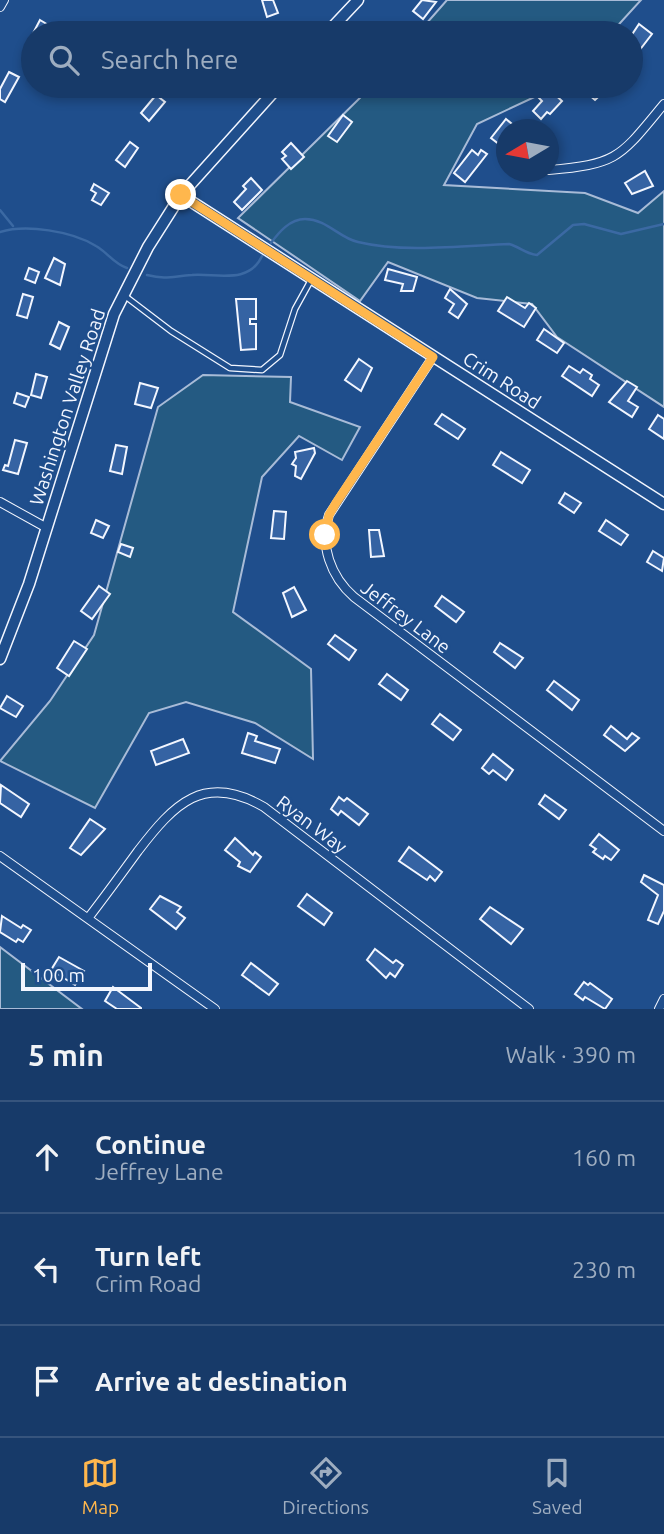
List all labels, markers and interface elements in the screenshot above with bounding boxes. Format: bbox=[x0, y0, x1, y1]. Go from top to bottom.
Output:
search box bbox=[21, 21, 643, 98]
icon: search bbox=[45, 41, 83, 79]
text: Search here bbox=[101, 45, 238, 74]
north arrow bbox=[496, 119, 559, 182]
route end bbox=[165, 179, 196, 210]
street label: Washington Valley Road bbox=[25, 306, 109, 508]
street label: Crim Road bbox=[459, 347, 545, 413]
route start bbox=[309, 519, 340, 550]
street label: Jeffrey Lane bbox=[357, 576, 455, 658]
street label: Ryan Way bbox=[273, 791, 351, 857]
scale bar bbox=[21, 960, 152, 992]
text: 100 m bbox=[32, 964, 85, 986]
text: 5 min bbox=[28, 1038, 104, 1072]
text: Walk · 390 m bbox=[505, 1042, 636, 1067]
text: Continue bbox=[95, 1130, 206, 1159]
icon: ahead bbox=[28, 1138, 66, 1176]
text: 160 m bbox=[572, 1145, 636, 1170]
text: Jeffrey Lane bbox=[95, 1159, 224, 1184]
text: Turn left bbox=[95, 1242, 201, 1271]
icon: left bbox=[28, 1250, 66, 1288]
text: 230 m bbox=[572, 1257, 636, 1282]
text: Crim Road bbox=[95, 1271, 202, 1296]
icon: arrive bbox=[28, 1362, 66, 1400]
text: Arrive at destination bbox=[95, 1367, 348, 1396]
tab: Map bbox=[81, 1454, 119, 1518]
tab: Directions bbox=[282, 1454, 369, 1518]
tab: Saved bbox=[532, 1454, 583, 1518]

